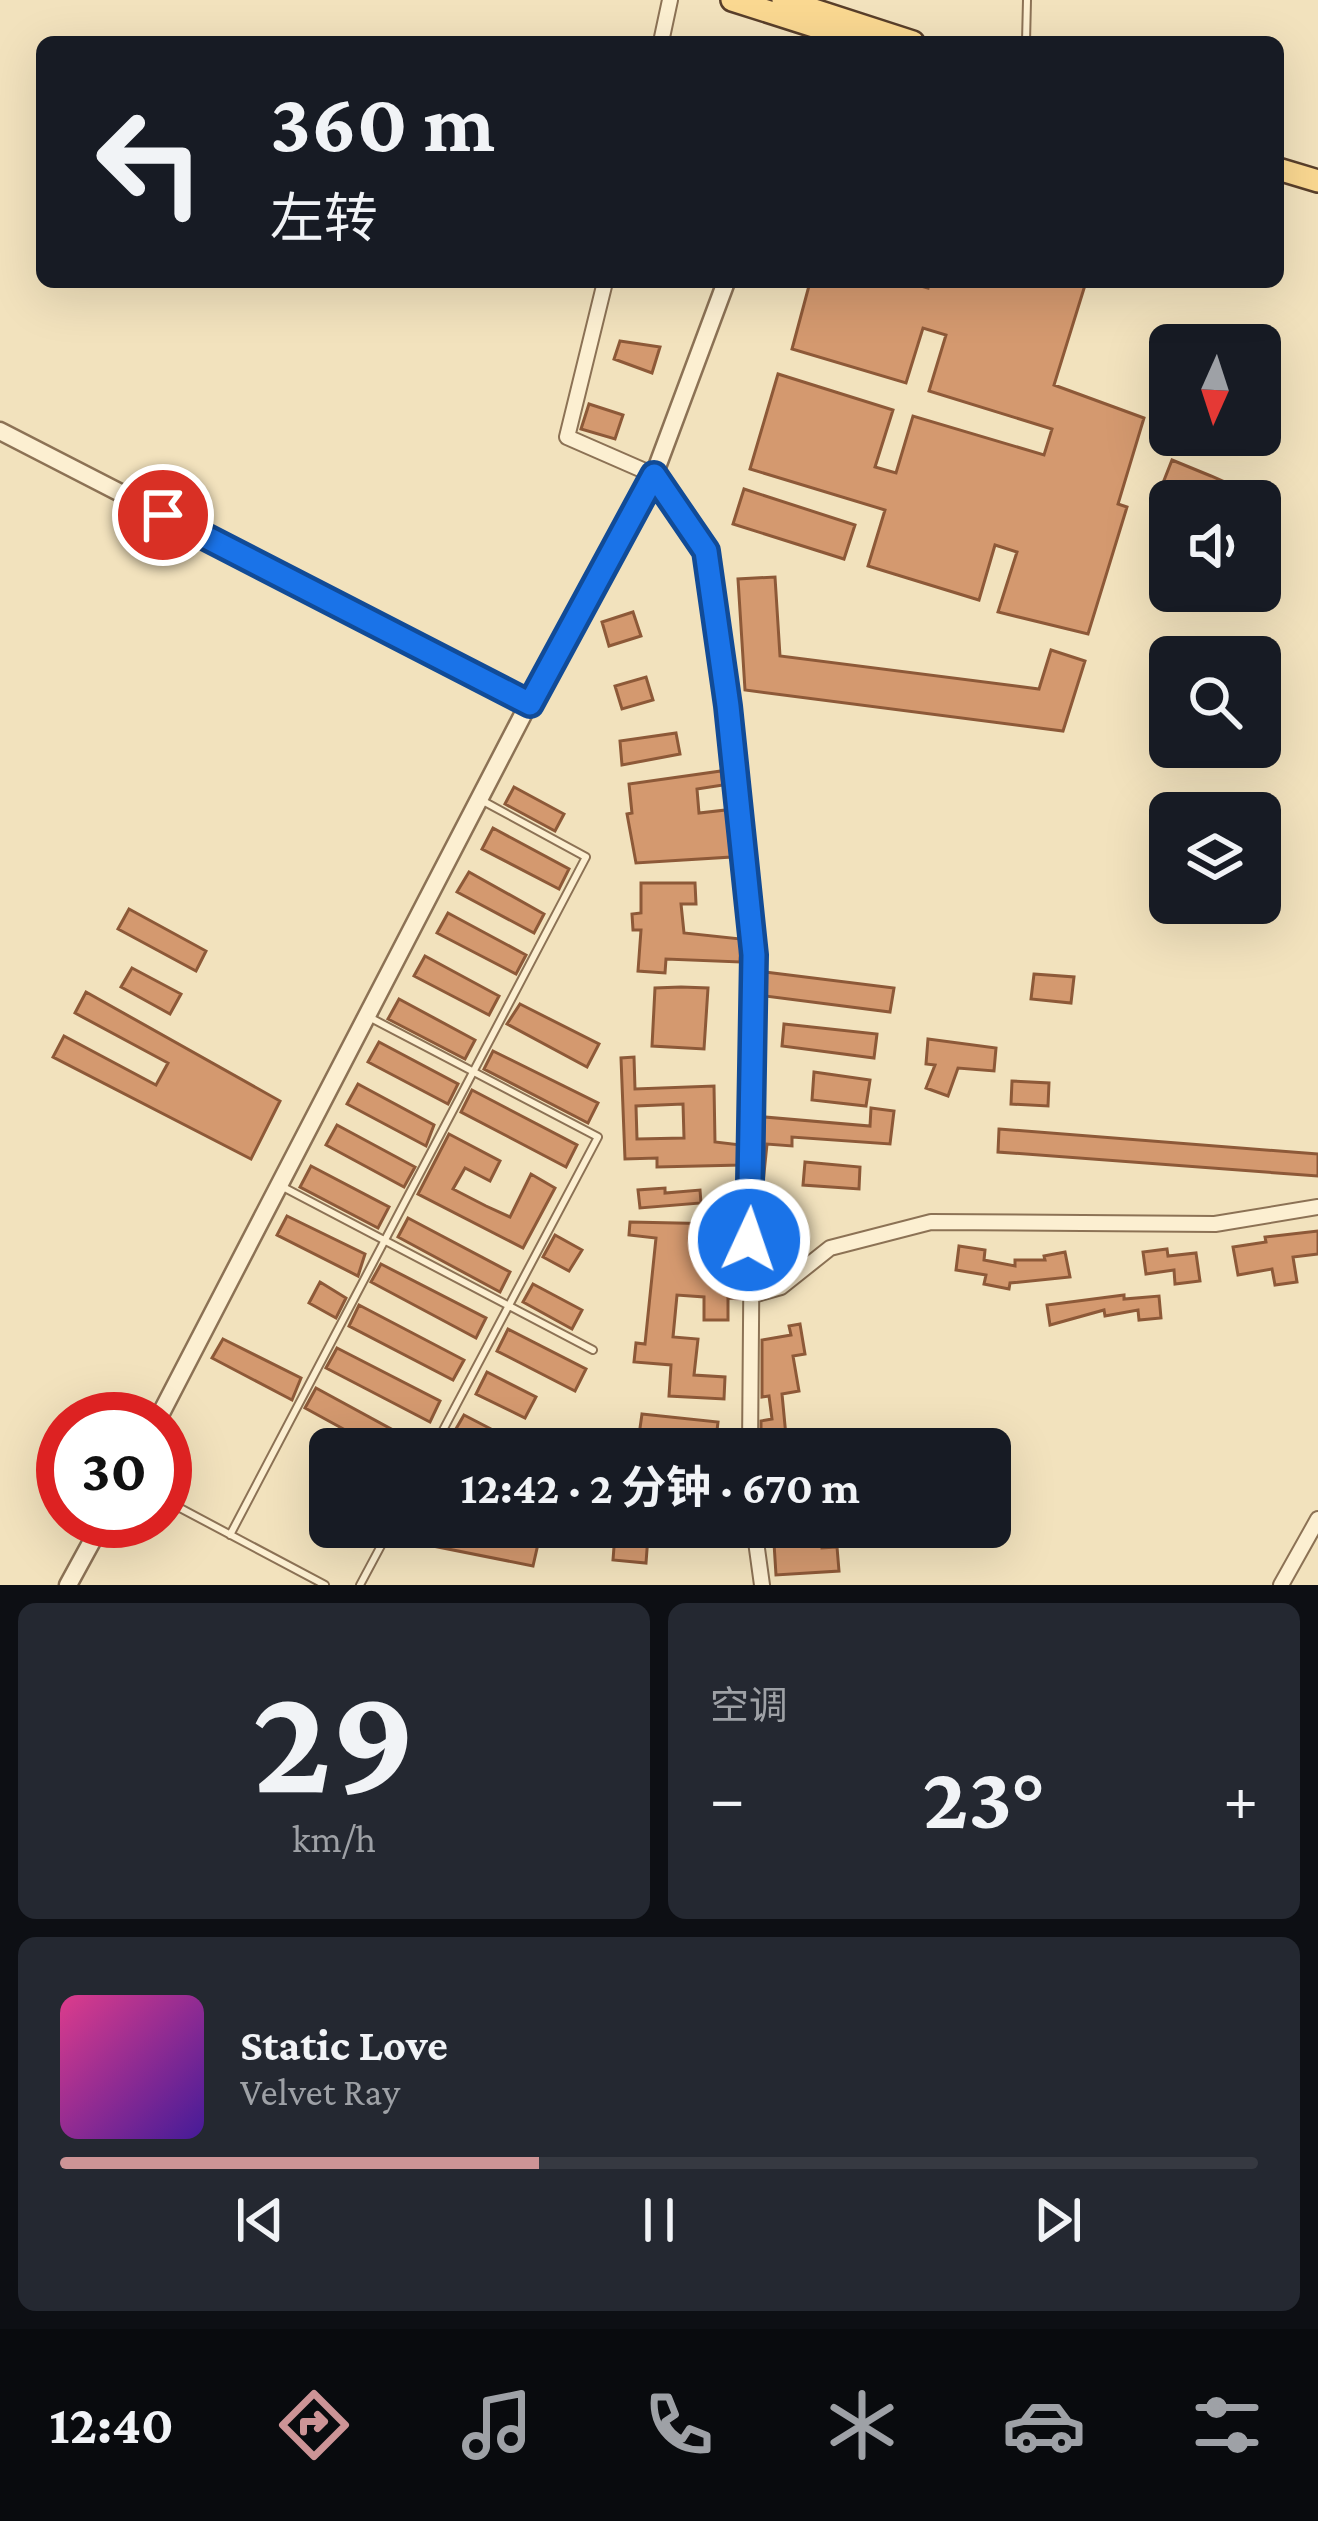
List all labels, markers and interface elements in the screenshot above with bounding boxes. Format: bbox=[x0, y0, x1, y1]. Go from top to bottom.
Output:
text: 360 m bbox=[270, 76, 495, 169]
icon: left bbox=[72, 84, 228, 240]
text: 左转 bbox=[270, 189, 378, 249]
north arrow bbox=[1149, 324, 1281, 456]
map controls bbox=[1149, 324, 1281, 924]
pin bbox=[112, 464, 214, 566]
button: sound bbox=[1149, 480, 1281, 612]
icon: arrive bbox=[130, 482, 196, 548]
button: search bbox=[1149, 636, 1281, 768]
button: layers bbox=[1149, 792, 1281, 924]
position arrow bbox=[686, 1177, 812, 1303]
speed limit sign: 30 bbox=[36, 1392, 192, 1548]
text: 12:42 · 2 分钟 · 670 m bbox=[460, 1463, 860, 1513]
text: 29 bbox=[252, 1652, 416, 1826]
text: 空调 bbox=[710, 1684, 788, 1727]
text: 23° bbox=[922, 1747, 1046, 1847]
text: − bbox=[710, 1761, 745, 1834]
text: + bbox=[1223, 1761, 1258, 1834]
text: km/h bbox=[292, 1817, 376, 1860]
text: Static Love bbox=[240, 2020, 448, 2070]
text: Velvet Ray bbox=[240, 2070, 400, 2113]
icon: previous bbox=[227, 2187, 293, 2253]
icon: pause bbox=[626, 2187, 692, 2253]
icon: next bbox=[1025, 2187, 1091, 2253]
icon: directions bbox=[272, 2383, 356, 2467]
icon: music bbox=[455, 2383, 539, 2467]
icon: phone bbox=[637, 2383, 721, 2467]
icon: climate bbox=[820, 2383, 904, 2467]
icon: car bbox=[1002, 2383, 1086, 2467]
icon: filters bbox=[1185, 2383, 1269, 2467]
text: 12:40 bbox=[49, 2395, 174, 2455]

